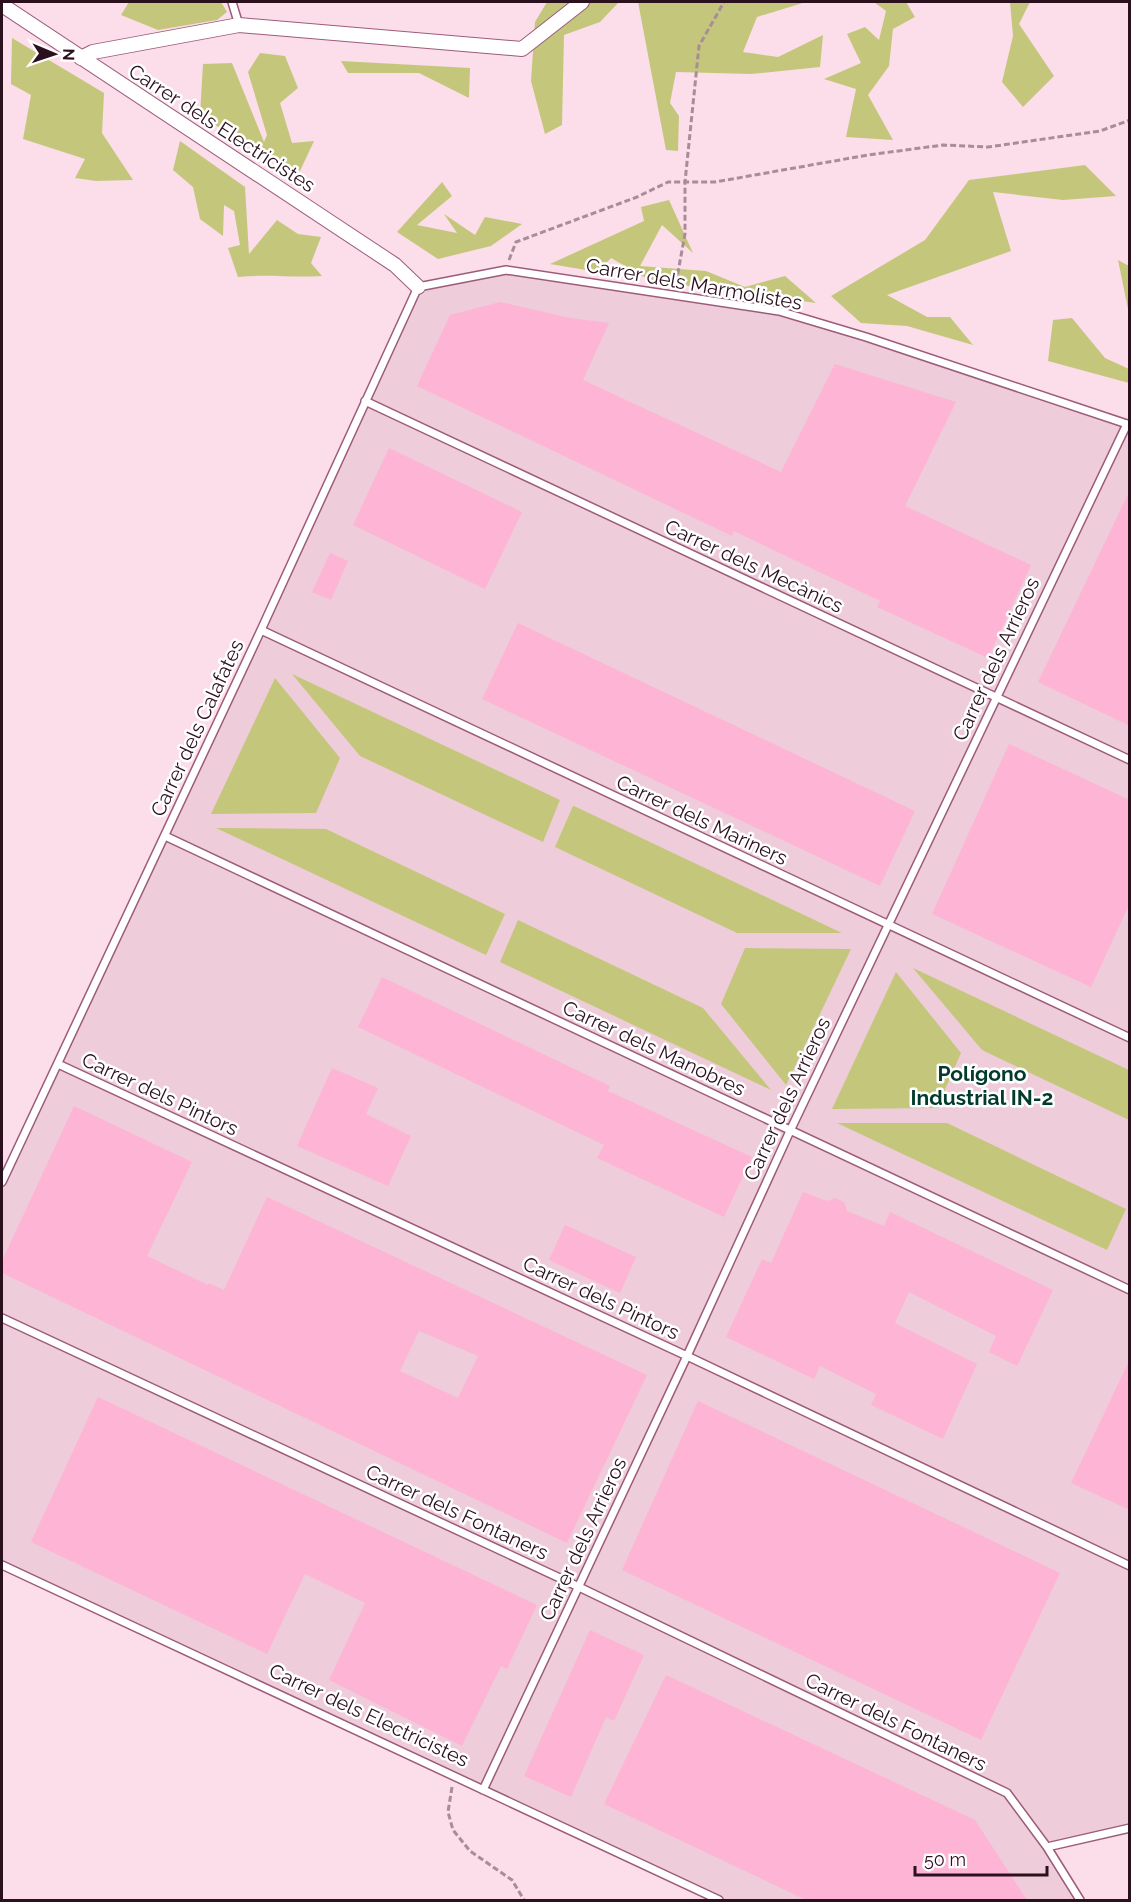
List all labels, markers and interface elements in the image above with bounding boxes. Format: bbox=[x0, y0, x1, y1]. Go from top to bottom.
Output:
north arrow bbox=[24, 24, 84, 84]
text: N bbox=[59, 48, 78, 61]
street label: Carrer dels Electricistes bbox=[124, 59, 320, 197]
street label: Carrer dels Marmolistes bbox=[584, 253, 804, 315]
street label: Carrer dels Mecànics bbox=[661, 514, 847, 618]
street label: Carrer dels Arrieros bbox=[948, 574, 1044, 744]
street label: Carrer dels Calafates bbox=[145, 636, 249, 820]
street label: Carrer dels Mariners bbox=[613, 770, 791, 870]
street label: Carrer dels Manobres bbox=[559, 995, 749, 1101]
street label: Carrer dels Arrieros bbox=[739, 1014, 835, 1184]
street label: Carrer dels Pintors bbox=[78, 1047, 242, 1141]
district label: Polígono Industrial IN-2 bbox=[911, 1061, 1053, 1110]
street label: Carrer dels Pintors bbox=[519, 1251, 683, 1345]
street label: Carrer dels Arrieros bbox=[535, 1454, 631, 1624]
street label: Carrer dels Fontaners bbox=[362, 1459, 552, 1565]
street label: Carrer dels Electricistes bbox=[265, 1658, 473, 1772]
street label: Carrer dels Fontaners bbox=[802, 1668, 990, 1776]
scale bar bbox=[915, 1839, 1047, 1877]
text: 50 m bbox=[924, 1849, 966, 1870]

